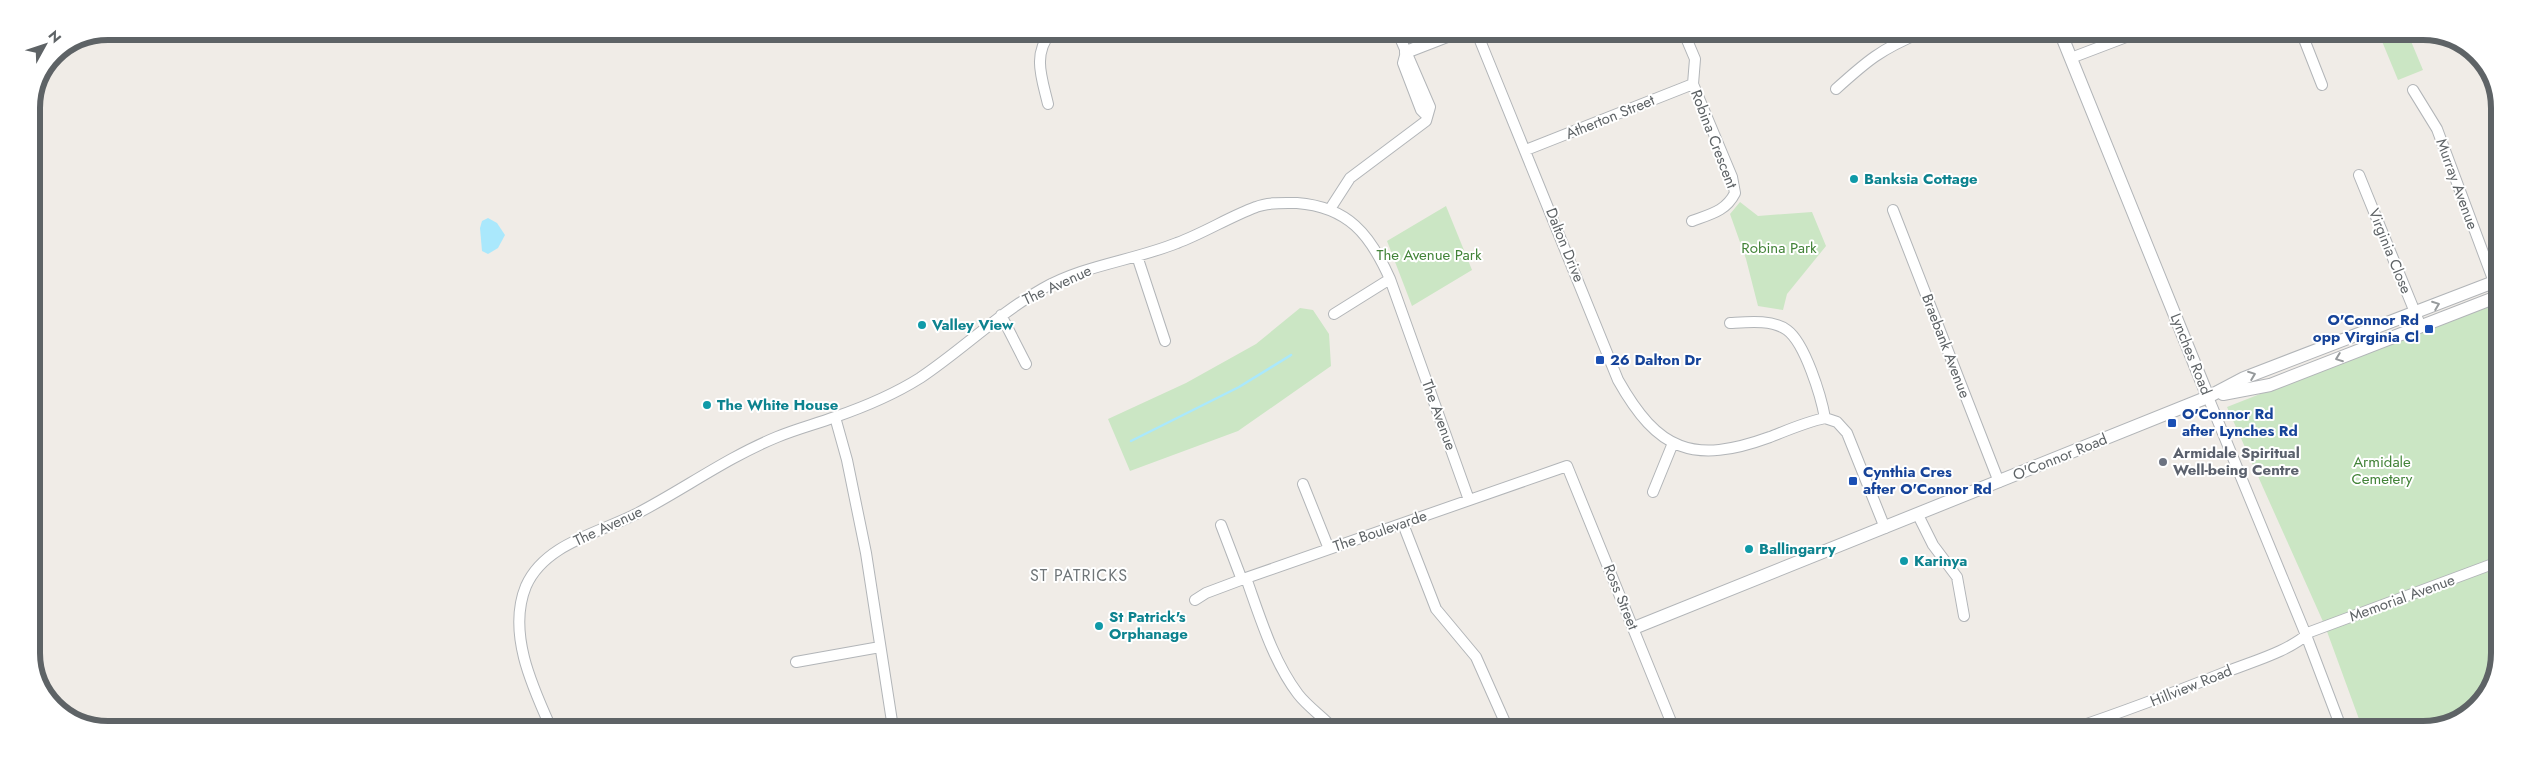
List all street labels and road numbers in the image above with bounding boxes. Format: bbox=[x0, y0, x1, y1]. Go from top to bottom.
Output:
street label: Robina Crescent bbox=[1685, 87, 1743, 192]
street label: Atherton Street bbox=[1562, 89, 1658, 145]
street label: Murray Avenue bbox=[2430, 135, 2484, 233]
street label: Dalton Drive bbox=[1540, 205, 1590, 286]
street label: Virginia Close bbox=[2363, 205, 2417, 297]
street label: The Avenue bbox=[1019, 259, 1095, 311]
street label: Braebank Avenue bbox=[1916, 291, 1976, 402]
street label: Lynches Road bbox=[2165, 310, 2217, 398]
street label: The Avenue bbox=[1416, 377, 1462, 454]
street label: O'Connor Road bbox=[2009, 428, 2111, 486]
street label: The Avenue bbox=[570, 500, 646, 552]
street label: The Boulevarde bbox=[1330, 505, 1430, 557]
street label: Ross Street bbox=[1598, 561, 1644, 633]
street label: Memorial Avenue bbox=[2346, 569, 2458, 627]
street label: Hillview Road bbox=[2147, 660, 2235, 712]

